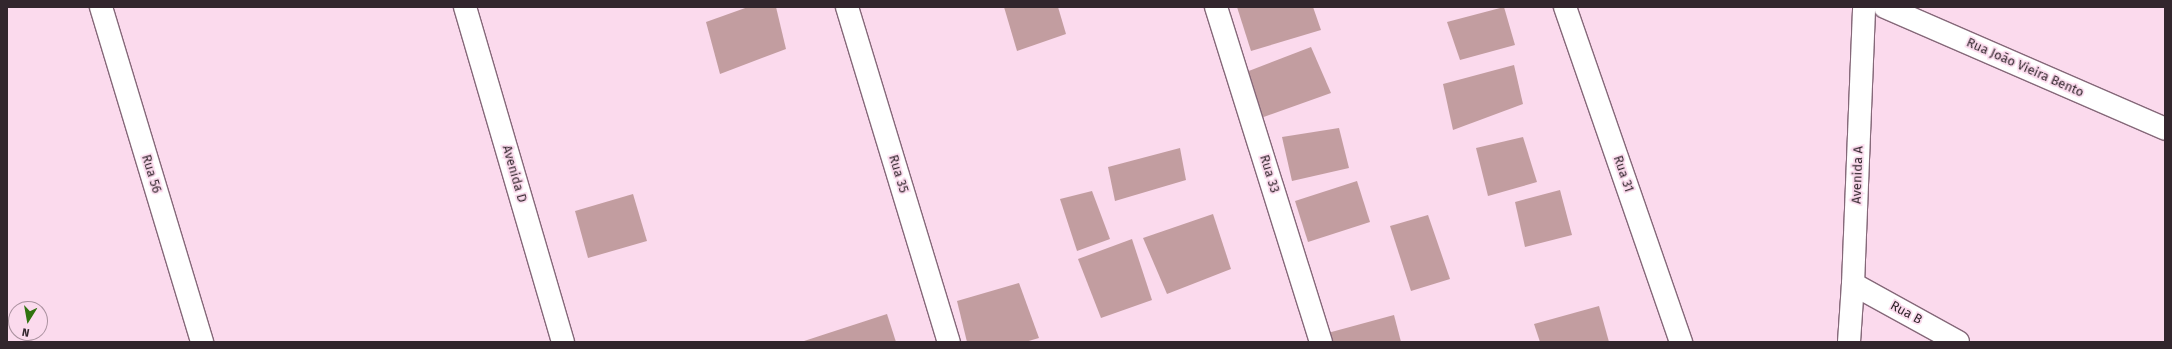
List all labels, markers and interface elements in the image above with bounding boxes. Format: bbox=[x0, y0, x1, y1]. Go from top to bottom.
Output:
street label: Rua João Vieira Bento bbox=[1964, 35, 2086, 101]
street label: Avenida D bbox=[498, 144, 530, 204]
street label: Avenida A bbox=[1849, 146, 1867, 204]
street label: Rua 56 bbox=[138, 153, 164, 195]
street label: Rua 35 bbox=[885, 153, 911, 195]
street label: Rua 33 bbox=[1256, 153, 1282, 195]
street label: Rua 31 bbox=[1609, 154, 1637, 194]
street label: Rua B bbox=[1887, 298, 1925, 328]
north arrow bbox=[8, 301, 48, 341]
text: N bbox=[21, 325, 31, 339]

